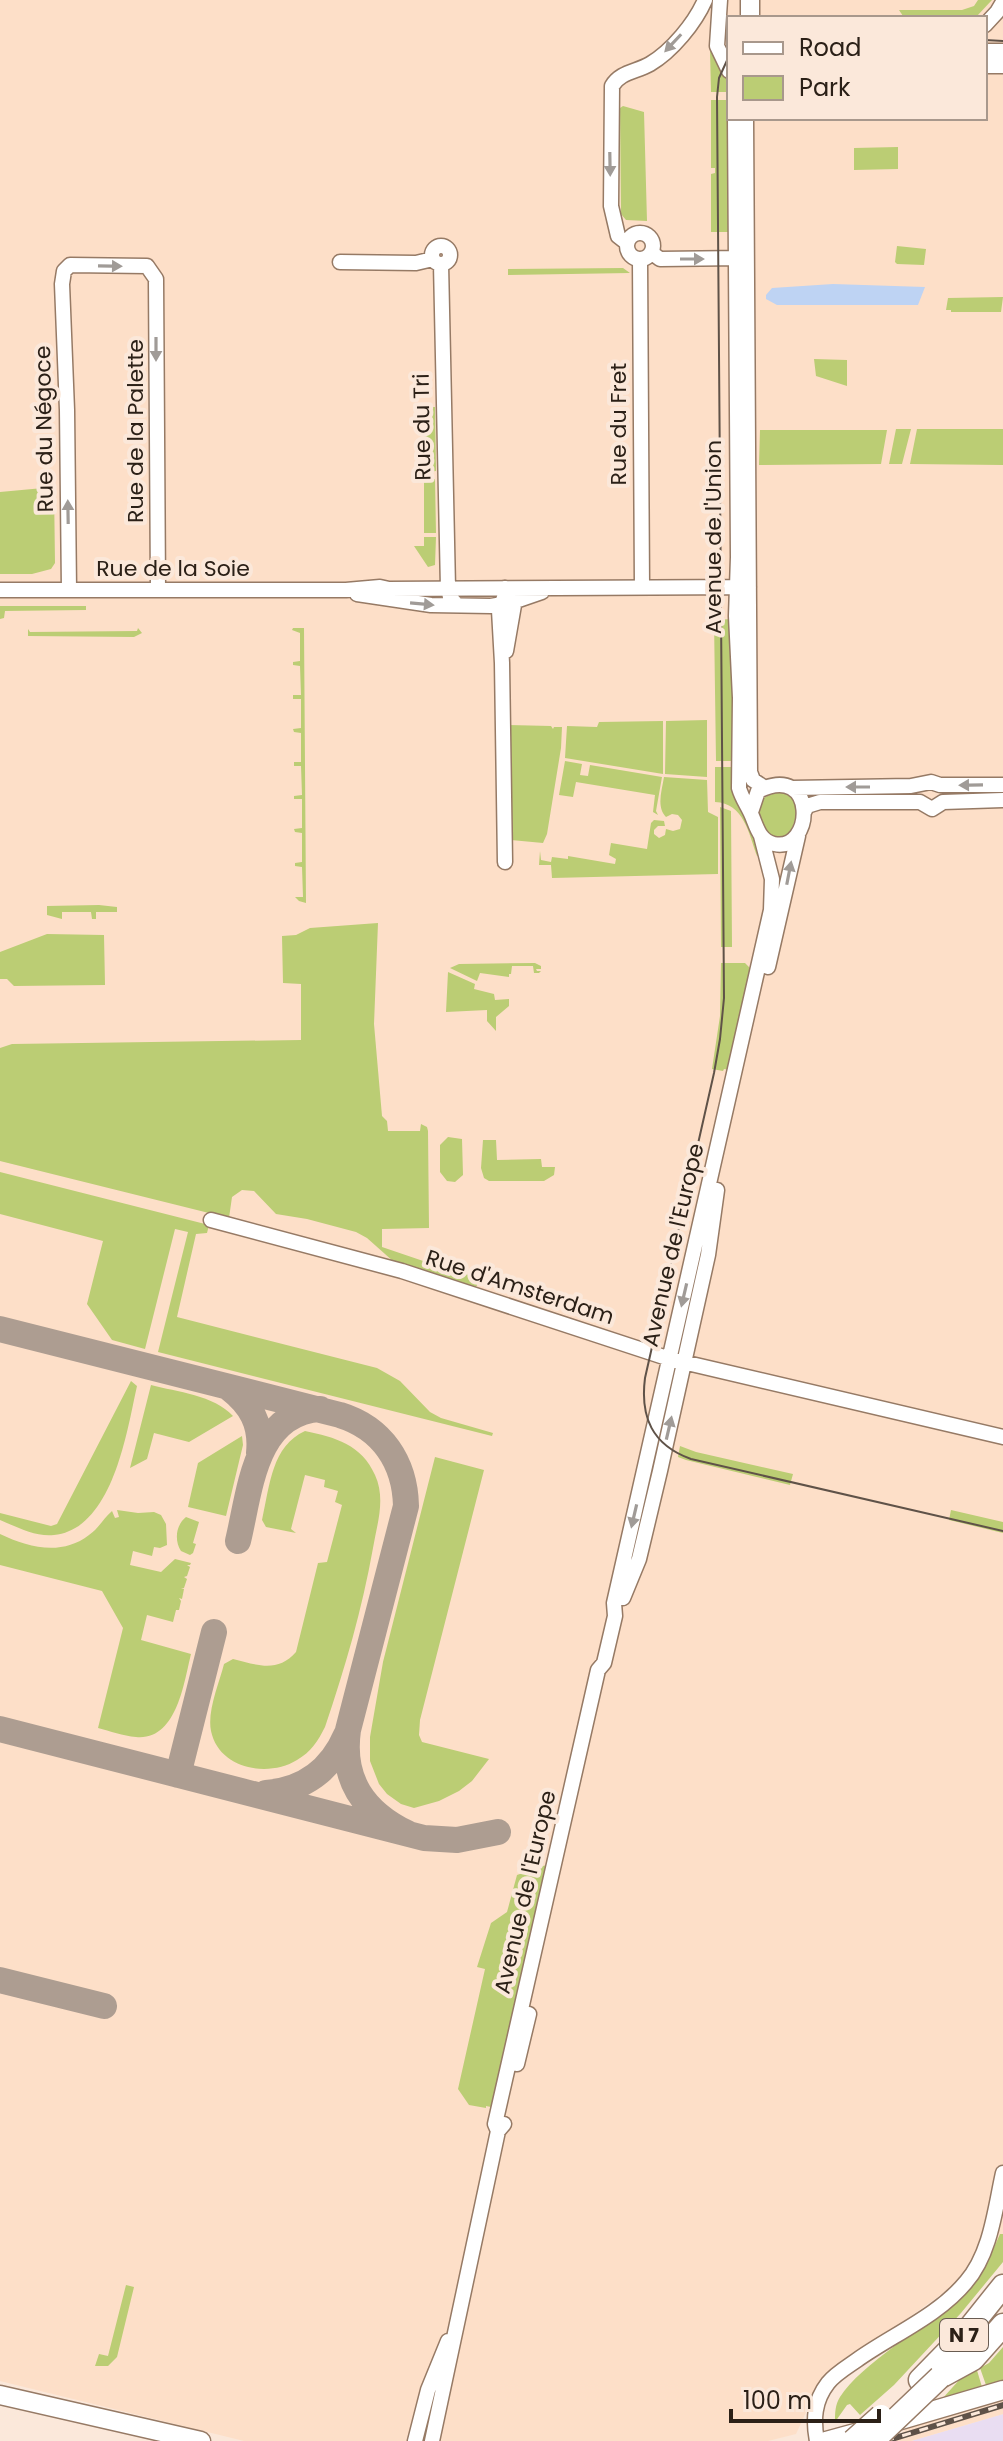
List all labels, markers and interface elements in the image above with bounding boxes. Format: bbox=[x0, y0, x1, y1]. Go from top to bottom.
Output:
legend bbox=[727, 16, 987, 120]
text: Road bbox=[799, 31, 861, 64]
one-way arrow bbox=[665, 33, 683, 52]
text: Park bbox=[799, 71, 851, 104]
one-way arrow bbox=[604, 152, 616, 177]
one-way arrow bbox=[680, 253, 705, 265]
one-way arrow bbox=[98, 260, 123, 272]
one-way arrow bbox=[150, 337, 162, 362]
street label: Rue de la Palette bbox=[120, 339, 151, 523]
street label: Rue du Négoce bbox=[27, 345, 61, 513]
street label: Rue du Fret bbox=[603, 363, 634, 485]
street label: Rue du Tri bbox=[406, 373, 438, 481]
street label: Avenue de l'Union bbox=[698, 440, 729, 634]
one-way arrow bbox=[62, 499, 74, 524]
street label: Rue de la Soie bbox=[96, 553, 250, 584]
one-way arrow bbox=[410, 598, 435, 611]
one-way arrow bbox=[958, 779, 983, 791]
one-way arrow bbox=[845, 781, 870, 793]
one-way arrow bbox=[783, 860, 796, 885]
street label: Avenue de l'Europe bbox=[635, 1140, 711, 1350]
street label: Rue d'Amsterdam bbox=[422, 1242, 618, 1332]
one-way arrow bbox=[677, 1283, 690, 1308]
one-way arrow bbox=[663, 1415, 676, 1440]
one-way arrow bbox=[627, 1504, 640, 1529]
street label: Avenue de l'Europe bbox=[487, 1787, 563, 1997]
road number: N 7 bbox=[940, 2319, 988, 2351]
scale bar bbox=[731, 2373, 879, 2423]
text: 100 m bbox=[743, 2384, 812, 2417]

